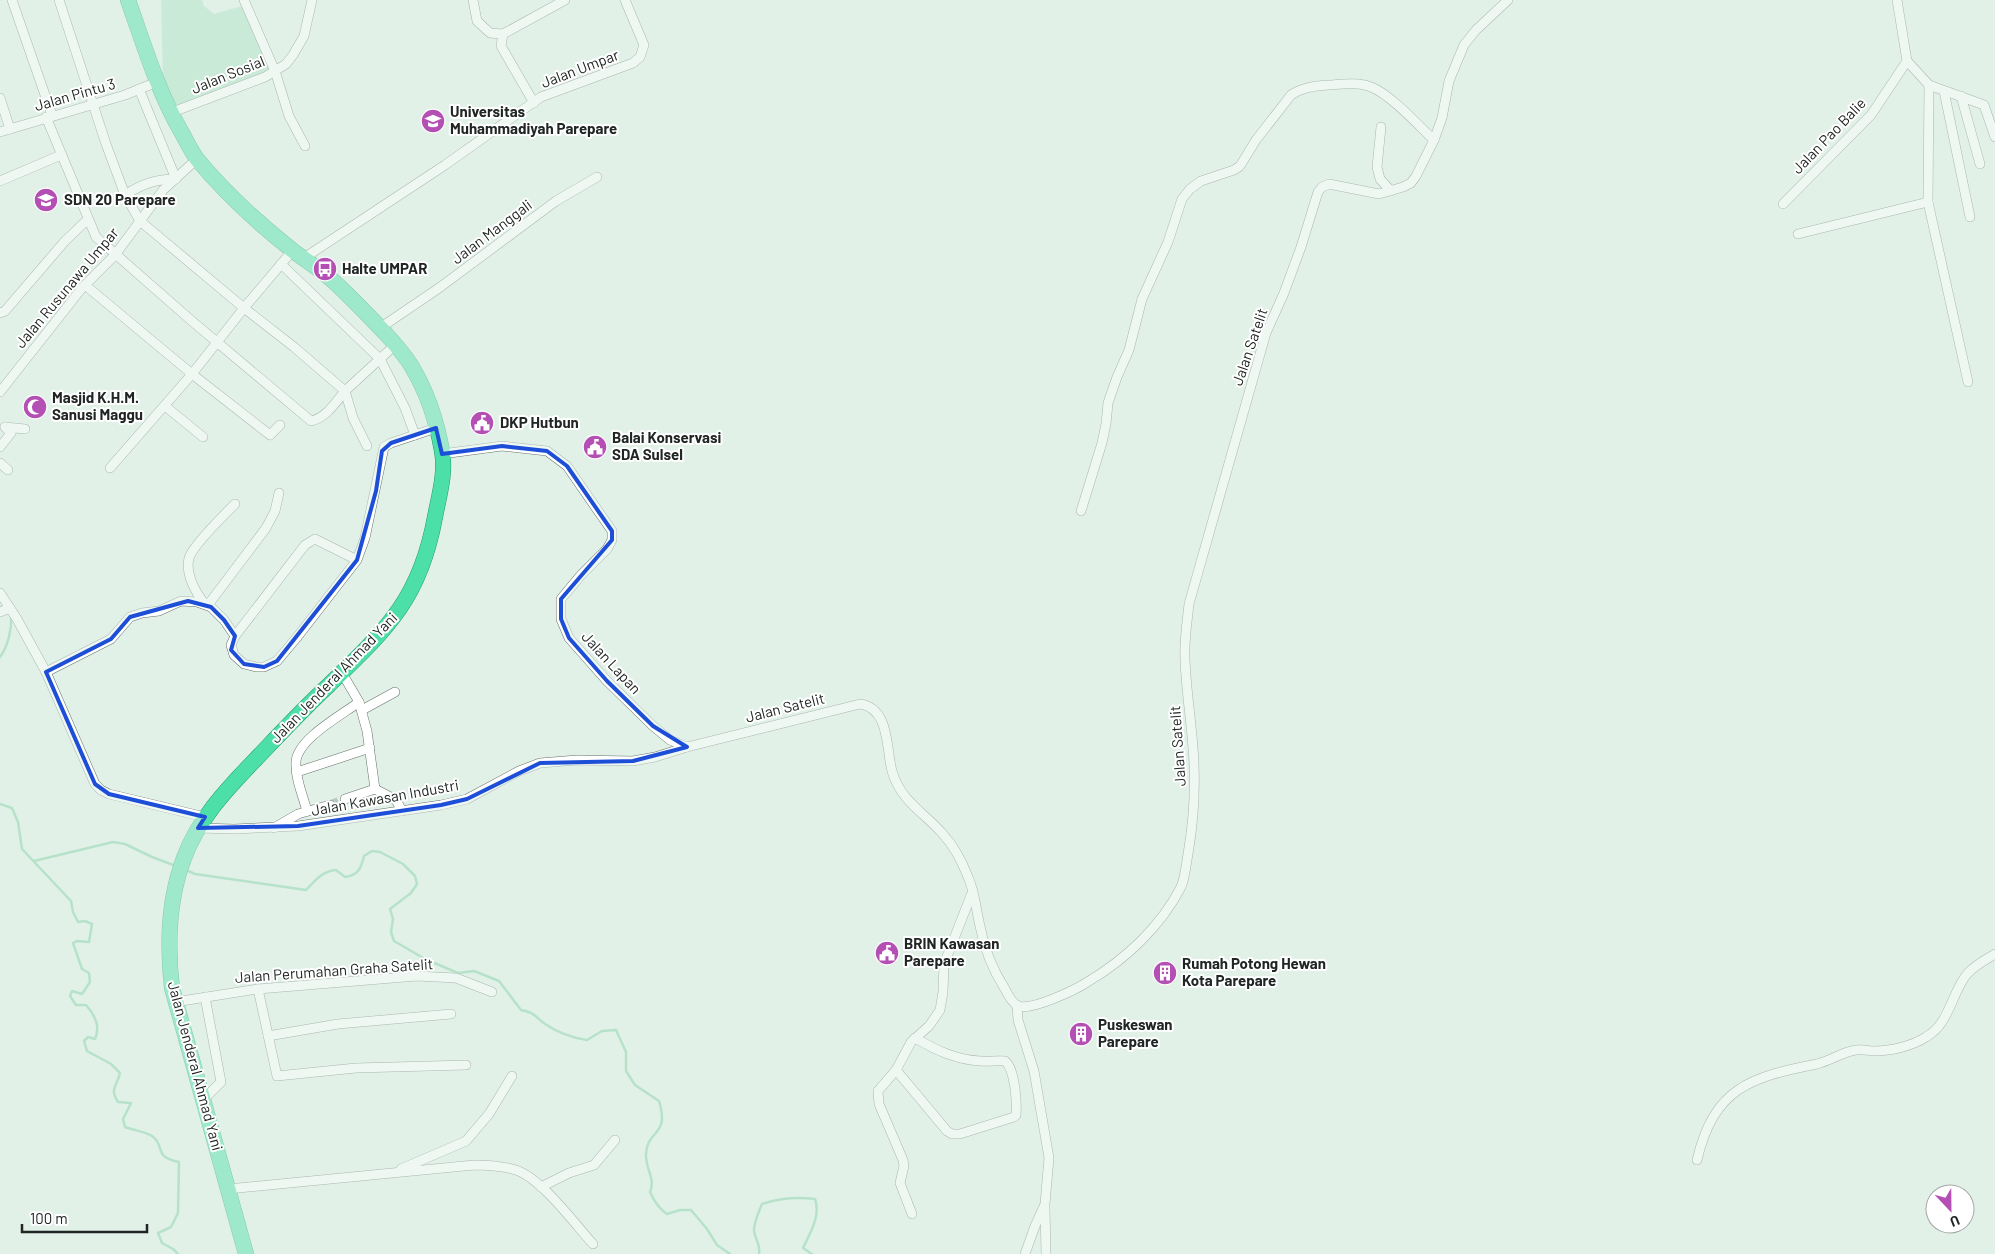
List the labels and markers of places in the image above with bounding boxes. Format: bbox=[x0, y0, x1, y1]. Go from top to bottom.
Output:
place label: Universitas Muhammadiyah Parepare bbox=[450, 102, 617, 137]
school or university icon: Universitas Muhammadiyah Parepare bbox=[420, 108, 446, 134]
school or university icon: SDN 20 Parepare bbox=[33, 187, 59, 213]
place label: SDN 20 Parepare bbox=[64, 190, 176, 208]
bus stop icon: Halte UMPAR bbox=[312, 256, 338, 282]
place label: Halte UMPAR bbox=[342, 259, 427, 277]
place label: Masjid K.H.M. Sanusi Maggu bbox=[52, 388, 143, 423]
mosque icon: Masjid K.H.M. Sanusi Maggu bbox=[22, 394, 48, 420]
public building icon: DKP Hutbun bbox=[469, 410, 495, 436]
place label: DKP Hutbun bbox=[500, 413, 579, 431]
place label: Balai Konservasi SDA Sulsel bbox=[612, 428, 721, 463]
public building icon: Balai Konservasi SDA Sulsel bbox=[582, 434, 608, 460]
place label: BRIN Kawasan Parepare bbox=[904, 934, 999, 969]
public building icon: BRIN Kawasan Parepare bbox=[874, 940, 900, 966]
place label: Rumah Potong Hewan Kota Parepare bbox=[1182, 954, 1326, 989]
building icon: Rumah Potong Hewan Kota Parepare bbox=[1152, 960, 1178, 986]
place label: Puskeswan Parepare bbox=[1098, 1015, 1173, 1050]
building icon: Puskeswan Parepare bbox=[1068, 1021, 1094, 1047]

